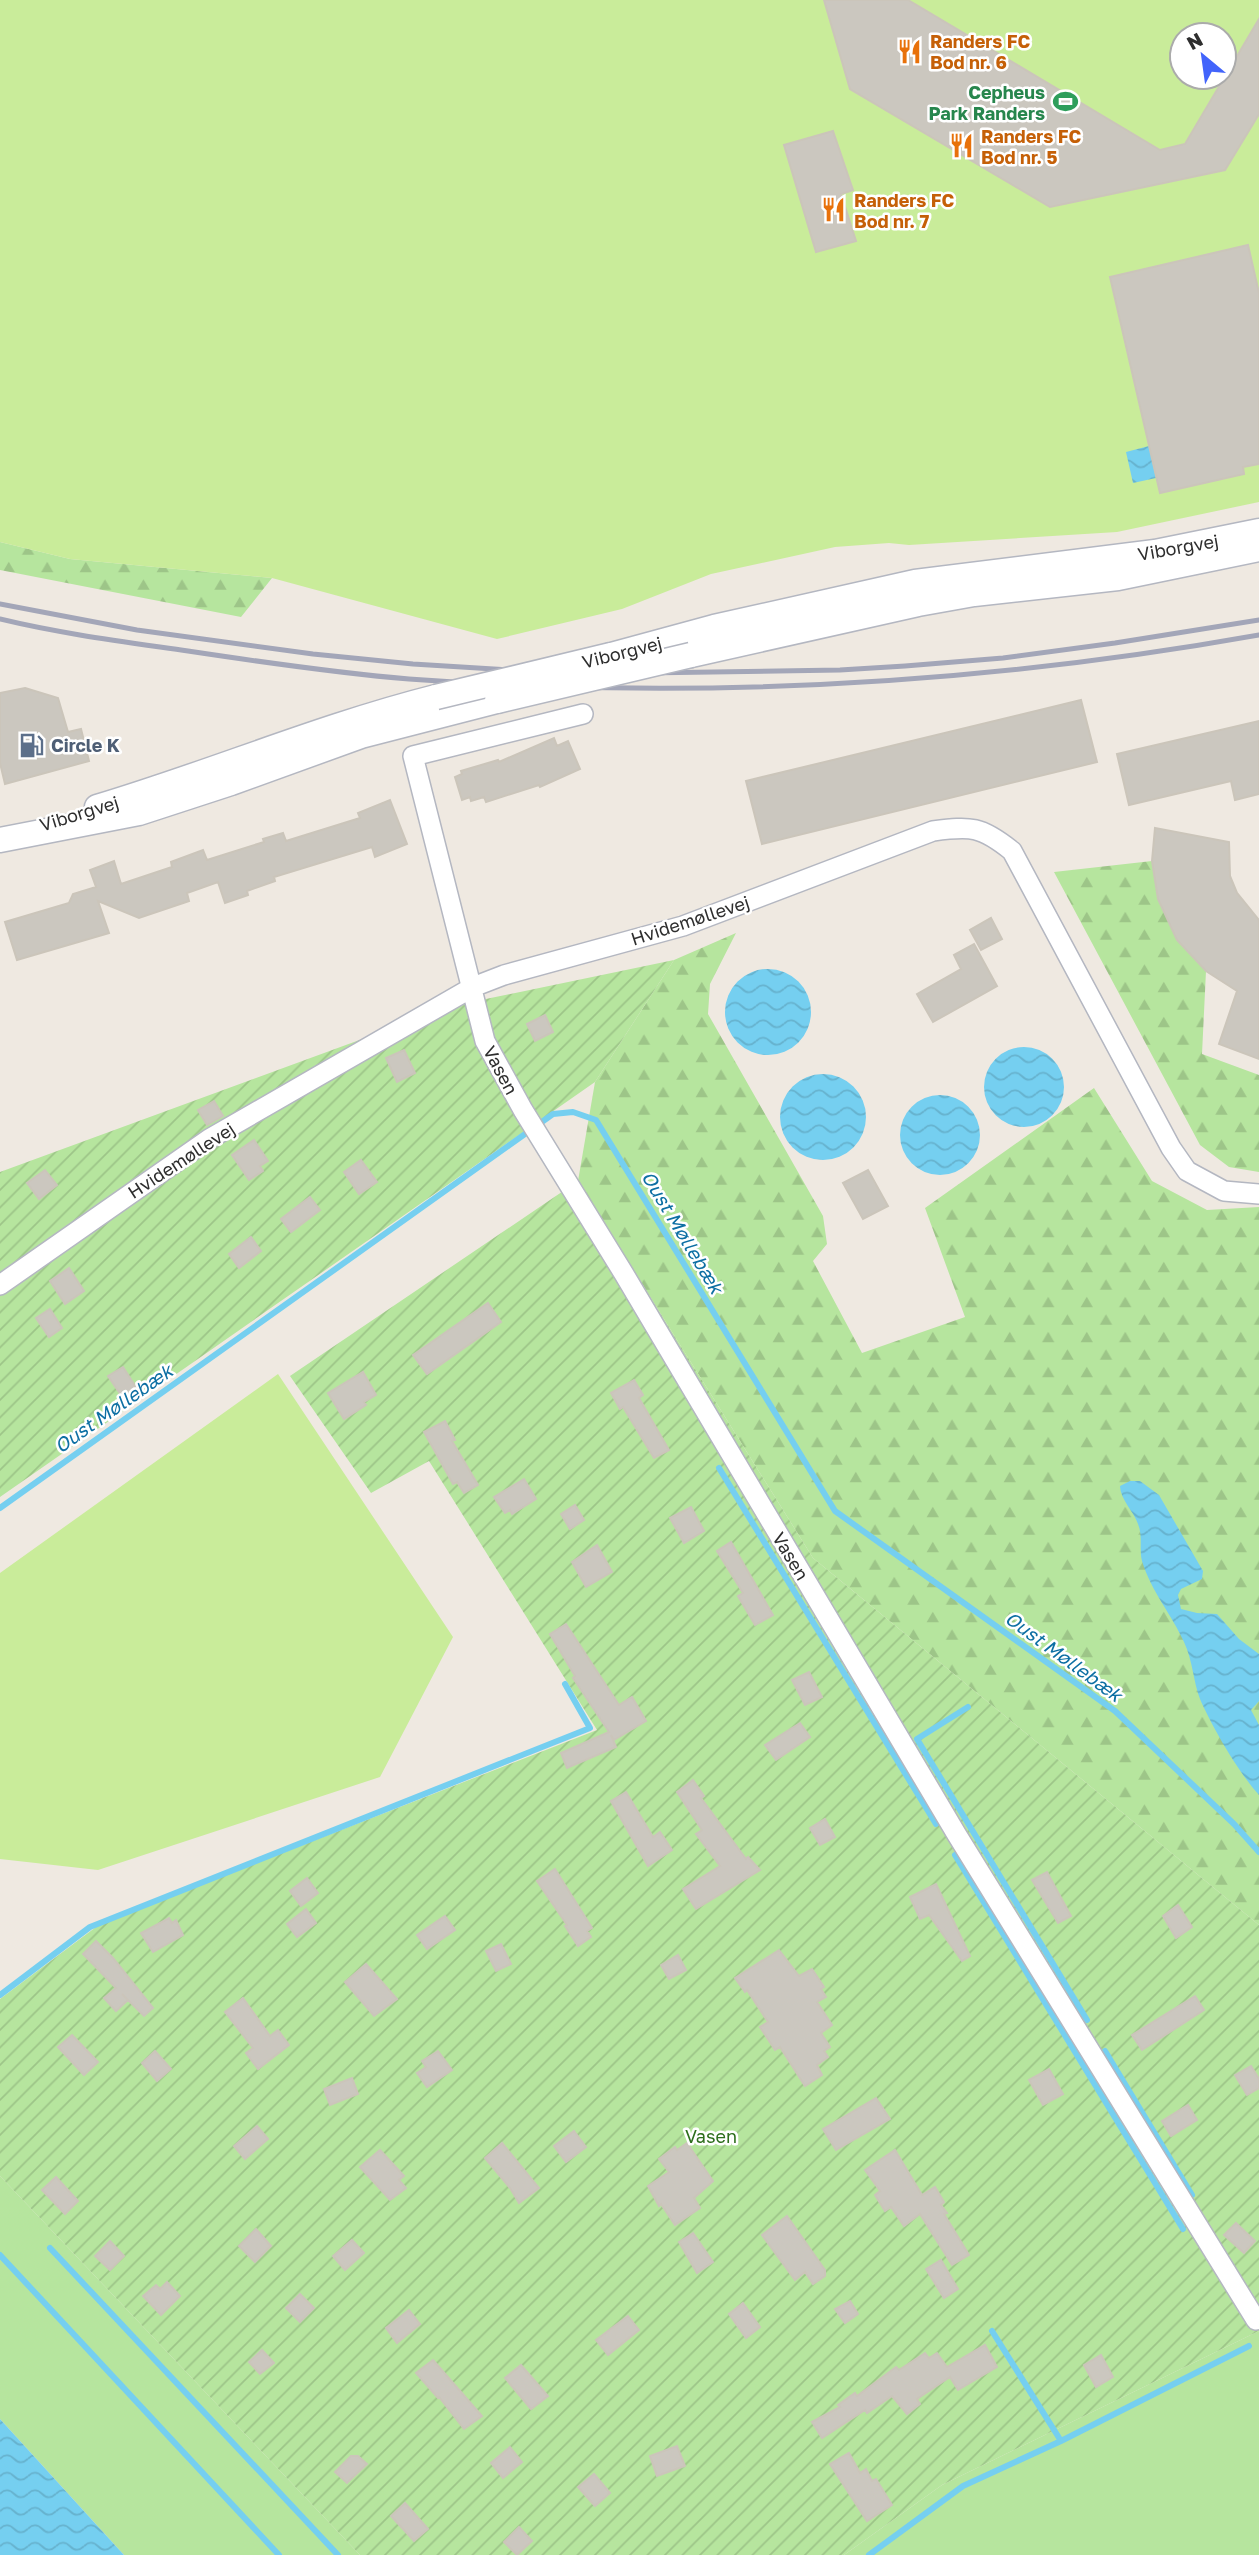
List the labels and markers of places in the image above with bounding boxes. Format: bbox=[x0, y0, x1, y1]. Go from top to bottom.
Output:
place label: Randers FC Bod nr. 6 bbox=[930, 30, 1031, 73]
restaurant icon: Randers FC Bod nr. 6 bbox=[896, 37, 924, 65]
place label: Cepheus Park Randers bbox=[928, 81, 1045, 124]
sports icon: Cepheus Park Randers bbox=[1051, 88, 1079, 116]
place label: Randers FC Bod nr. 5 bbox=[981, 125, 1082, 168]
restaurant icon: Randers FC Bod nr. 5 bbox=[947, 132, 975, 160]
place label: Randers FC Bod nr. 7 bbox=[854, 189, 955, 232]
restaurant icon: Randers FC Bod nr. 7 bbox=[820, 196, 848, 224]
fuel station icon: Circle K bbox=[17, 731, 45, 759]
place label: Circle K bbox=[51, 734, 120, 756]

